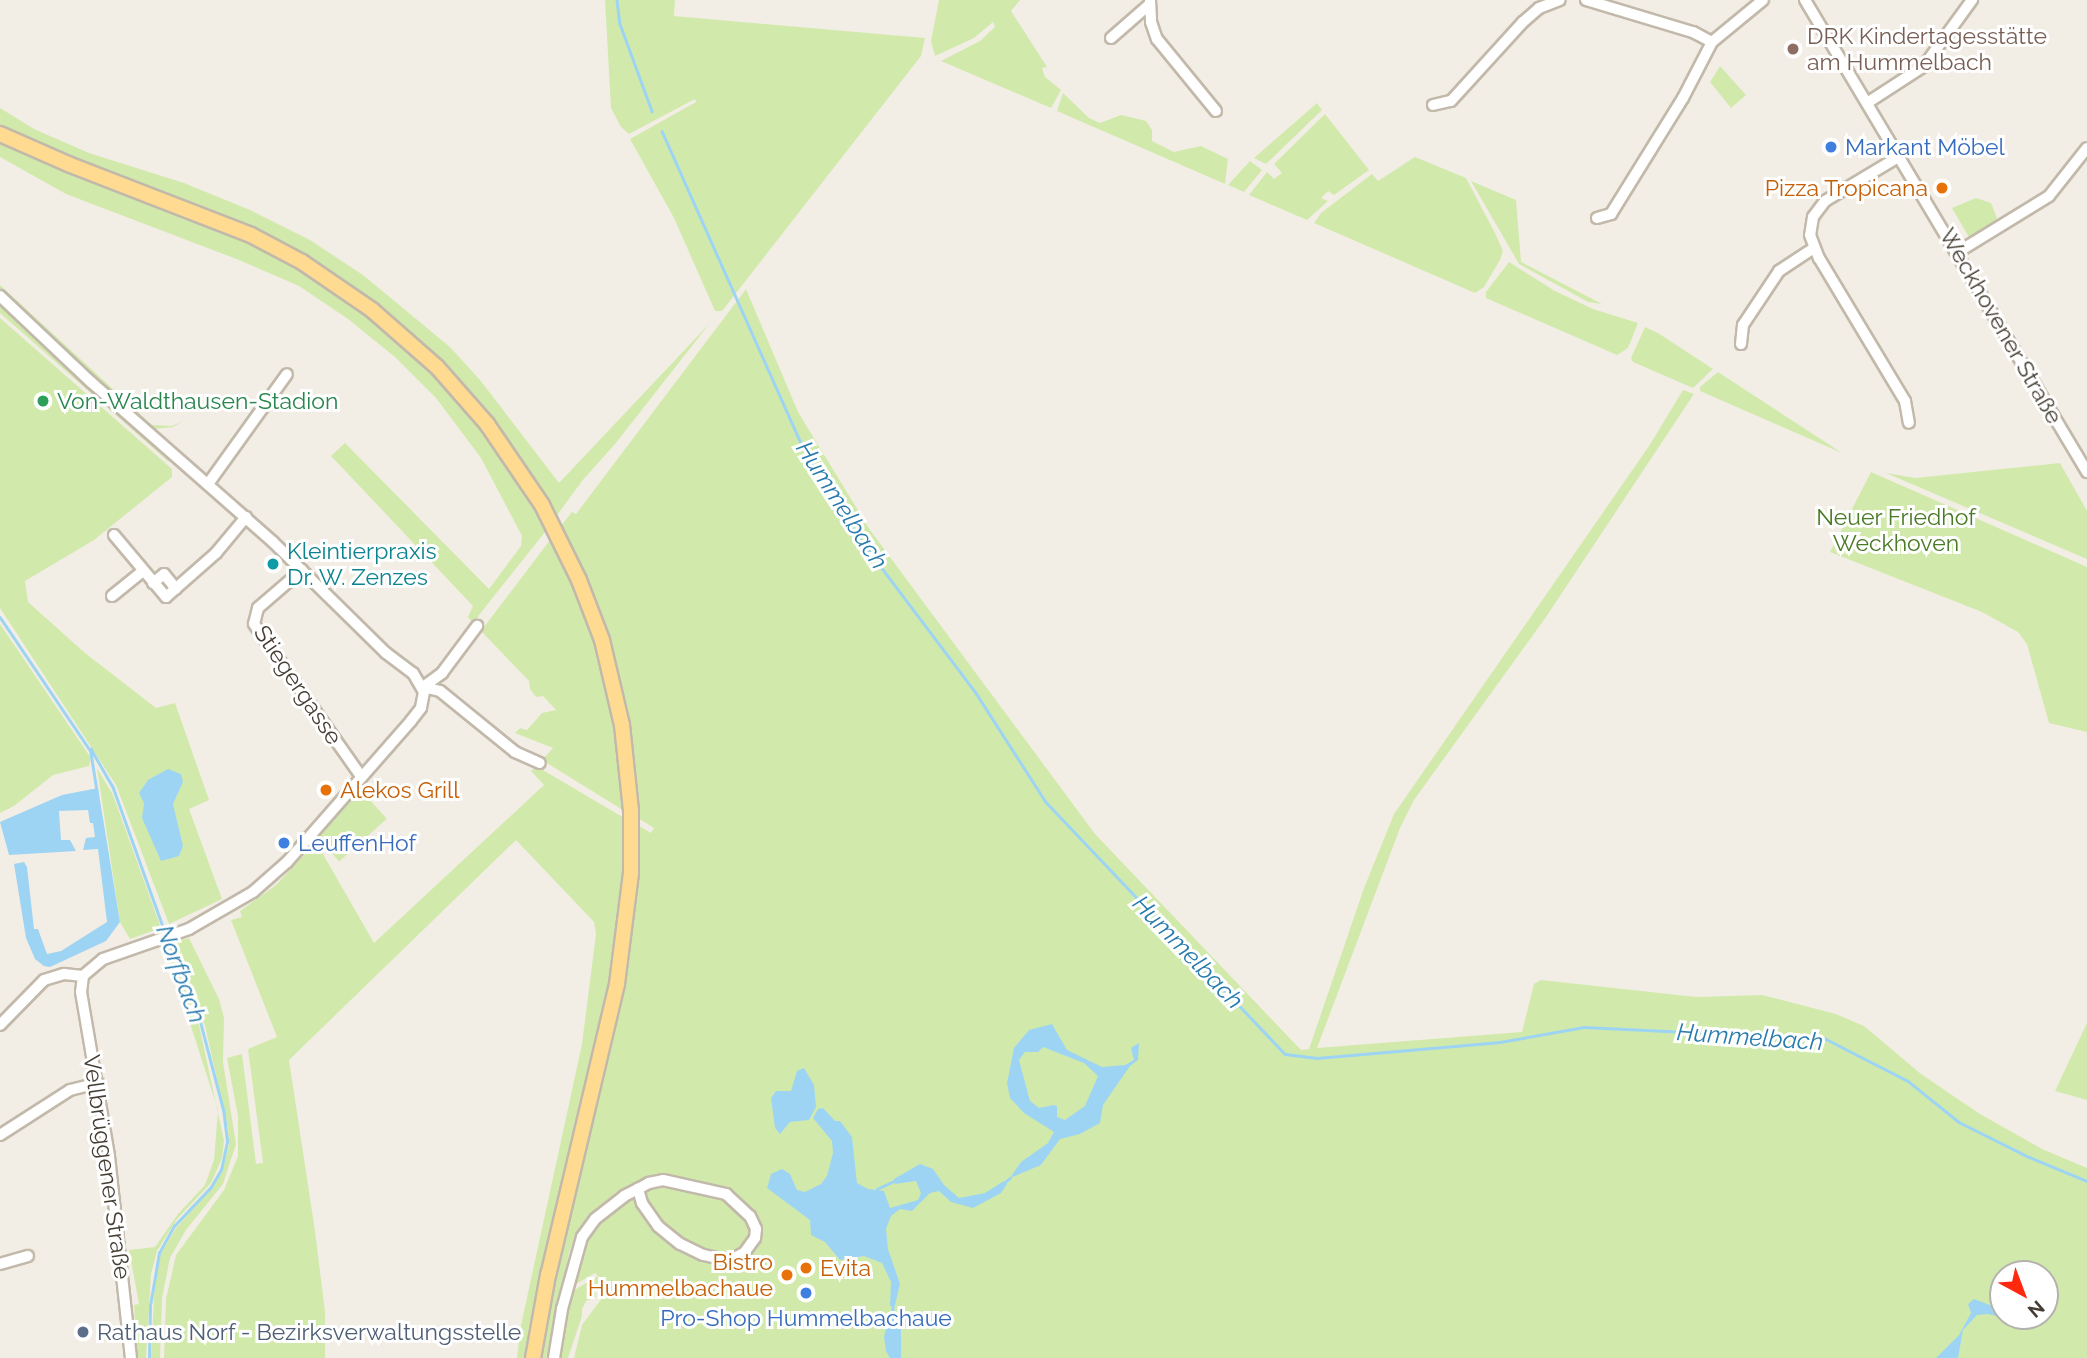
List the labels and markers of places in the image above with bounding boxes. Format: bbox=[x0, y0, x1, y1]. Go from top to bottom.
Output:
place label: DRK Kindertagesstätte am Hummelbach bbox=[1807, 22, 2047, 76]
marker: DRK Kindertagesstätte am Hummelbach bbox=[1785, 41, 1801, 57]
place label: Markant Möbel bbox=[1845, 133, 2005, 161]
marker: Markant Möbel bbox=[1823, 139, 1839, 155]
place label: Pizza Tropicana bbox=[1764, 174, 1928, 202]
marker: Pizza Tropicana bbox=[1934, 180, 1950, 196]
place label: Von-Waldthausen-Stadion bbox=[57, 387, 338, 415]
marker: Von-Waldthausen-Stadion bbox=[35, 393, 51, 409]
place label: Kleintierpraxis Dr. W. Zenzes bbox=[287, 537, 437, 591]
marker: Kleintierpraxis Dr. W. Zenzes bbox=[265, 556, 281, 572]
place label: Alekos Grill bbox=[340, 776, 460, 804]
marker: Alekos Grill bbox=[318, 782, 334, 798]
place label: LeuffenHof bbox=[298, 829, 416, 857]
marker: LeuffenHof bbox=[276, 835, 292, 851]
place label: Bistro Hummelbachaue bbox=[588, 1248, 773, 1302]
place label: Evita bbox=[820, 1254, 871, 1282]
marker: Evita bbox=[798, 1260, 814, 1276]
marker: Bistro Hummelbachaue bbox=[779, 1267, 795, 1283]
marker: Pro-Shop Hummelbachaue bbox=[798, 1285, 814, 1301]
place label: Pro-Shop Hummelbachaue bbox=[660, 1304, 952, 1332]
place label: Rathaus Norf - Bezirksverwaltungsstelle bbox=[97, 1318, 522, 1346]
marker: Rathaus Norf - Bezirksverwaltungsstelle bbox=[75, 1324, 91, 1340]

